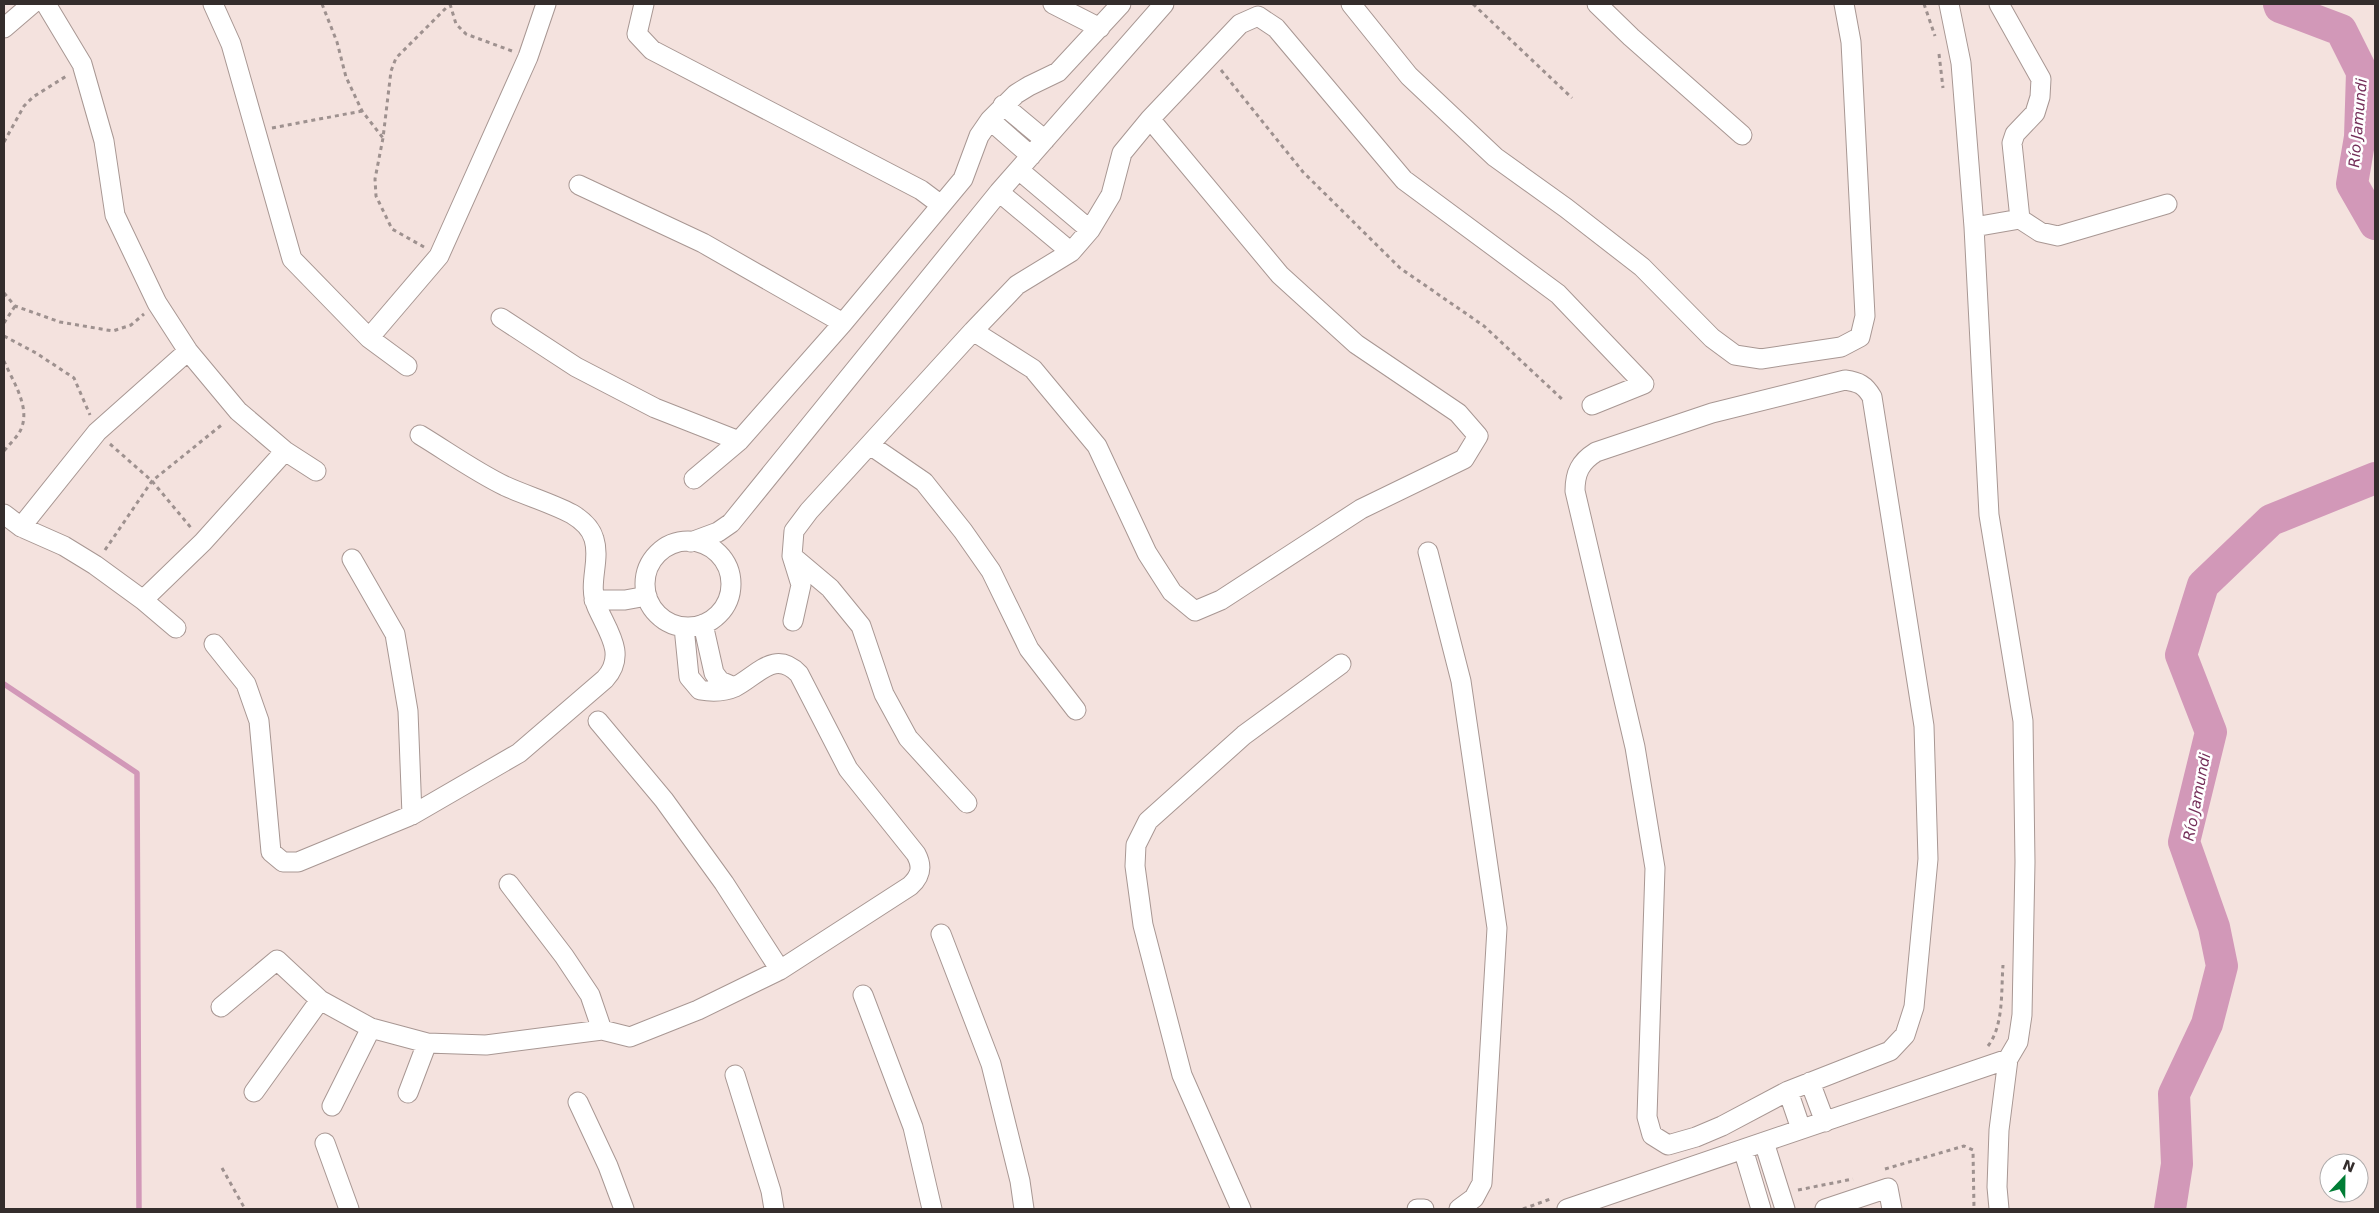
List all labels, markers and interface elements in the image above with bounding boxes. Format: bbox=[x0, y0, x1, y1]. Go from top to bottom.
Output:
water label: Río Jamundi bbox=[2345, 77, 2371, 168]
water label: Río Jamundi bbox=[2180, 751, 2215, 843]
north arrow bbox=[2319, 1153, 2369, 1203]
text: N bbox=[2340, 1156, 2357, 1176]

